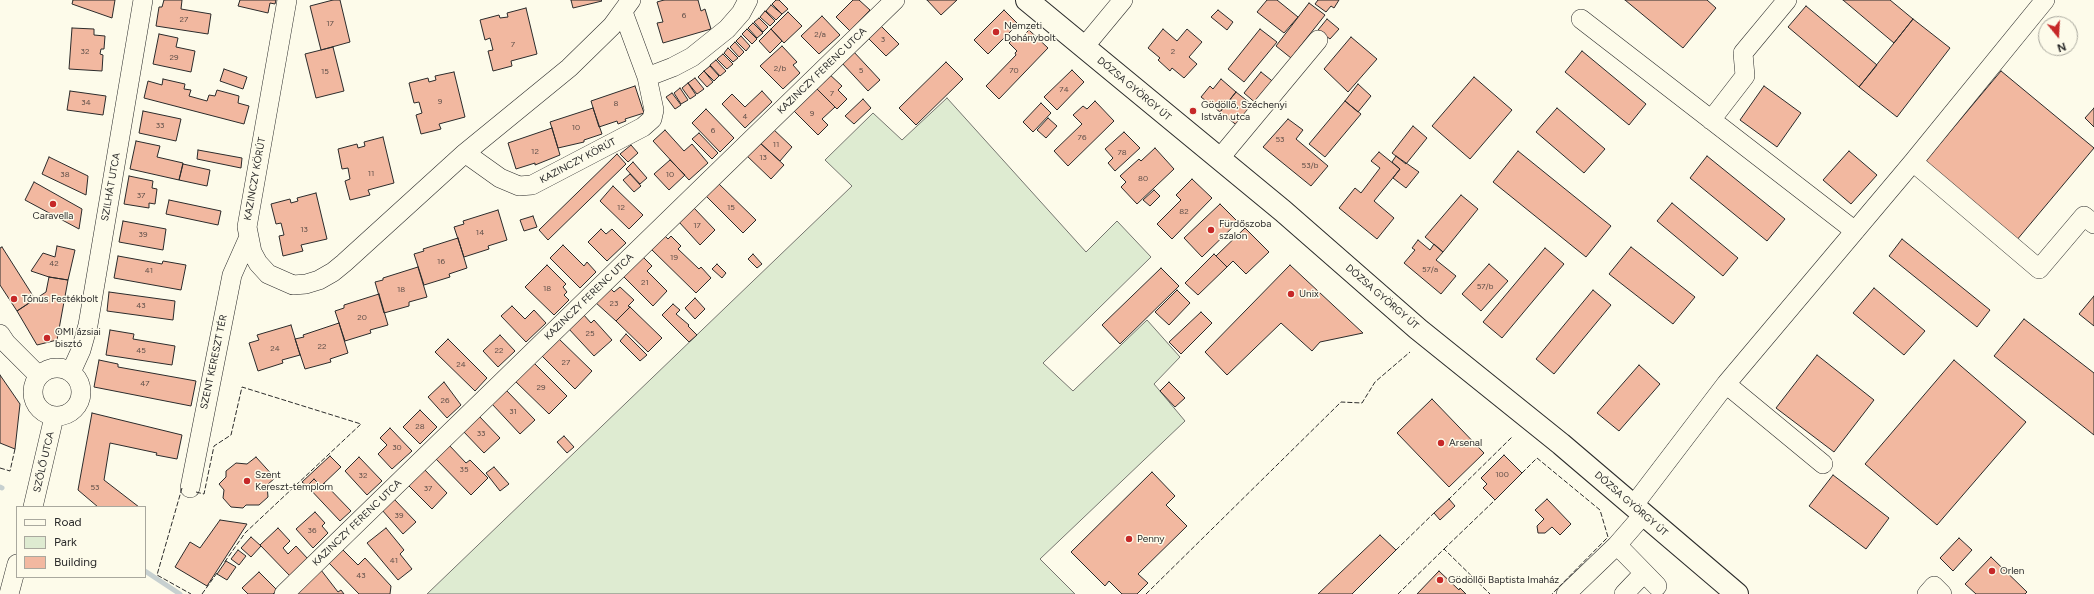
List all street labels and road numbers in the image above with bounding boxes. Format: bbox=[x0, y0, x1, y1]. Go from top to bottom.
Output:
street label: KAZINCZY FERENC UTCA bbox=[775, 25, 869, 117]
street label: DÓZSA GYÖRGY ÚT bbox=[1095, 55, 1173, 123]
street label: KAZINCZY KÖRÚT bbox=[242, 136, 268, 222]
street label: KAZINCZY KÖRÚT bbox=[538, 136, 618, 186]
street label: SZILHÁT UTCA bbox=[99, 152, 123, 222]
street label: KAZINCZY FERENC UTCA bbox=[542, 251, 636, 343]
street label: DÓZSA GYÖRGY ÚT bbox=[1343, 262, 1421, 332]
street label: SZENT KERESZT TÉR bbox=[198, 313, 230, 411]
street label: SZŐLŐ UTCA bbox=[31, 430, 57, 494]
street label: DÓZSA GYÖRGY ÚT bbox=[1592, 469, 1670, 539]
street label: KAZINCZY FERENC UTCA bbox=[310, 477, 404, 569]

